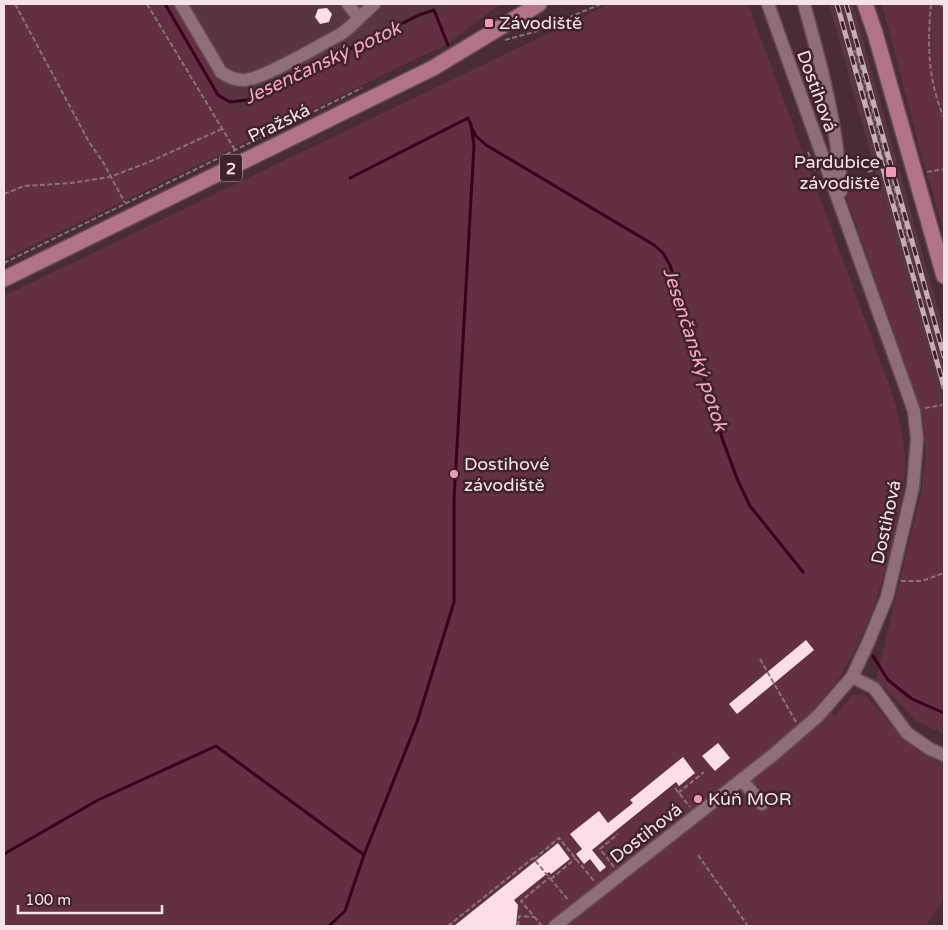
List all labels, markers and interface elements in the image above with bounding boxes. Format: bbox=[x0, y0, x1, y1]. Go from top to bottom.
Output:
place label: Závodiště bbox=[499, 12, 582, 34]
water label: Jesenčanský potok bbox=[240, 16, 406, 109]
marker: Závodiště bbox=[483, 17, 495, 29]
street label: Dostihová bbox=[792, 47, 842, 135]
street label: Pražská bbox=[244, 99, 314, 147]
place label: Pardubice závodiště bbox=[794, 151, 880, 194]
road number: 2 bbox=[220, 154, 242, 182]
marker: Pardubice závodiště bbox=[884, 165, 898, 179]
water label: Jesenčanský potok bbox=[658, 265, 732, 435]
place label: Dostihové závodiště bbox=[464, 453, 549, 496]
marker: Dostihové závodiště bbox=[448, 468, 460, 480]
street label: Dostihová bbox=[866, 478, 906, 566]
place label: Kůň MOR bbox=[708, 788, 791, 810]
marker: Kůň MOR bbox=[692, 793, 704, 805]
street label: Dostihová bbox=[606, 798, 686, 868]
scale bar bbox=[18, 882, 161, 914]
text: 100 m bbox=[25, 891, 71, 909]

